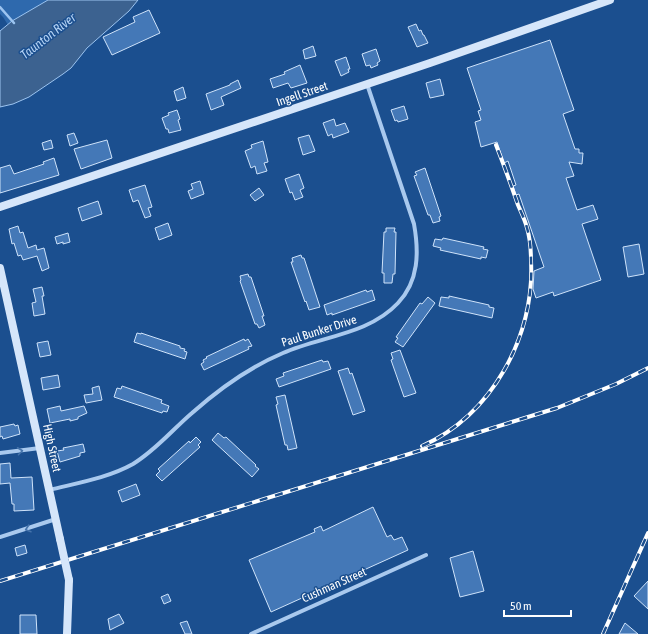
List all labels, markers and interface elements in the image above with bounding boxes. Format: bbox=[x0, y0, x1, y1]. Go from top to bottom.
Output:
water label: Taunton River bbox=[17, 9, 79, 62]
street label: Ingell Street bbox=[274, 78, 330, 109]
street label: Paul Bunker Drive bbox=[280, 312, 358, 350]
street label: High Street bbox=[40, 423, 64, 474]
one-way arrow bbox=[17, 447, 23, 456]
one-way arrow bbox=[25, 524, 32, 533]
street label: Cushman Street bbox=[300, 564, 369, 605]
scale bar bbox=[504, 592, 571, 618]
text: 50 m bbox=[510, 599, 532, 613]

